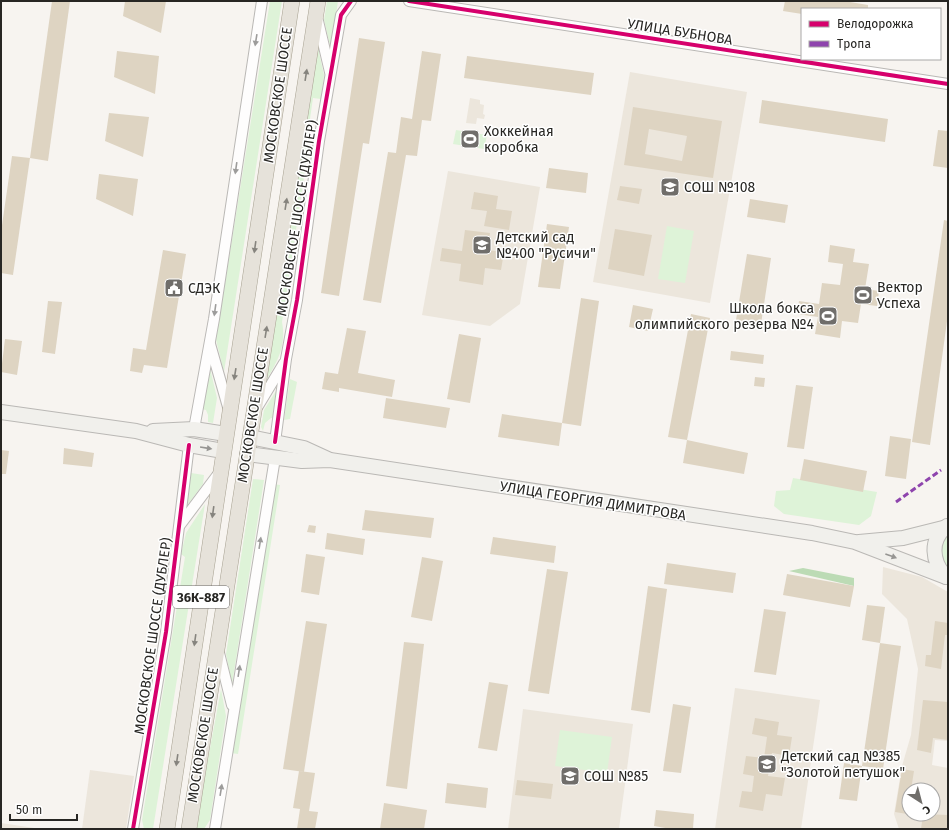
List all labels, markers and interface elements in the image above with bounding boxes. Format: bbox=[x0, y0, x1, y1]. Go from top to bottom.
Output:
legend bbox=[801, 8, 941, 60]
street label: УЛИЦА БУБНОВА bbox=[626, 15, 734, 49]
text: Велодорожка bbox=[837, 17, 913, 31]
street label: МОСКОВСКОЕ ШОССЕ bbox=[260, 26, 296, 164]
one-way arrow bbox=[253, 33, 259, 46]
text: Тропа bbox=[837, 37, 871, 51]
one-way arrow bbox=[303, 69, 309, 81]
street label: МОСКОВСКОЕ ШОССЕ (ДУБЛЕР) bbox=[273, 119, 321, 317]
place label: Хоккейная коробка bbox=[484, 123, 554, 156]
sports icon: Хоккейная коробка bbox=[459, 128, 481, 150]
one-way arrow bbox=[233, 162, 239, 174]
school or university icon: СОШ №108 bbox=[659, 176, 681, 198]
place label: СОШ №108 bbox=[684, 179, 755, 196]
one-way arrow bbox=[283, 198, 289, 210]
place label: Детский сад №400 "Русичи" bbox=[495, 229, 596, 262]
school or university icon: Детский сад №400 "Русичи" bbox=[471, 234, 493, 256]
one-way arrow bbox=[252, 241, 258, 253]
public building icon: СДЭК bbox=[163, 277, 185, 299]
place label: Вектор Успеха bbox=[877, 279, 923, 312]
place label: СДЭК bbox=[188, 280, 221, 297]
sports icon: Вектор Успеха bbox=[852, 284, 874, 306]
place label: Школа бокса олимпийского резерва №4 bbox=[635, 300, 815, 333]
one-way arrow bbox=[212, 304, 218, 317]
sports icon: Школа бокса олимпийского резерва №4 bbox=[817, 305, 839, 327]
one-way arrow bbox=[263, 326, 269, 338]
street label: МОСКОВСКОЕ ШОССЕ bbox=[234, 346, 272, 484]
one-way arrow bbox=[232, 368, 238, 380]
one-way arrow bbox=[200, 445, 212, 451]
street label: УЛИЦА ГЕОРГИЯ ДИМИТРОВА bbox=[499, 478, 687, 524]
one-way arrow bbox=[210, 506, 216, 518]
one-way arrow bbox=[258, 536, 264, 549]
street label: МОСКОВСКОЕ ШОССЕ (ДУБЛЕР) bbox=[131, 537, 175, 735]
one-way arrow bbox=[886, 553, 898, 559]
road number: 36К-887 bbox=[173, 586, 229, 608]
one-way arrow bbox=[192, 634, 198, 646]
one-way arrow bbox=[236, 665, 242, 677]
street label: МОСКОВСКОЕ ШОССЕ bbox=[184, 666, 222, 804]
place label: Детский сад №385 "Золотой петушок" bbox=[780, 748, 905, 781]
school or university icon: Детский сад №385 "Золотой петушок" bbox=[756, 753, 778, 775]
one-way arrow bbox=[174, 754, 180, 766]
school or university icon: СОШ №85 bbox=[559, 765, 581, 787]
place label: СОШ №85 bbox=[584, 768, 648, 785]
north arrow bbox=[901, 782, 941, 822]
one-way arrow bbox=[218, 784, 224, 797]
scale bar bbox=[10, 796, 77, 822]
text: 50 m bbox=[16, 803, 42, 817]
text: С bbox=[920, 803, 933, 817]

